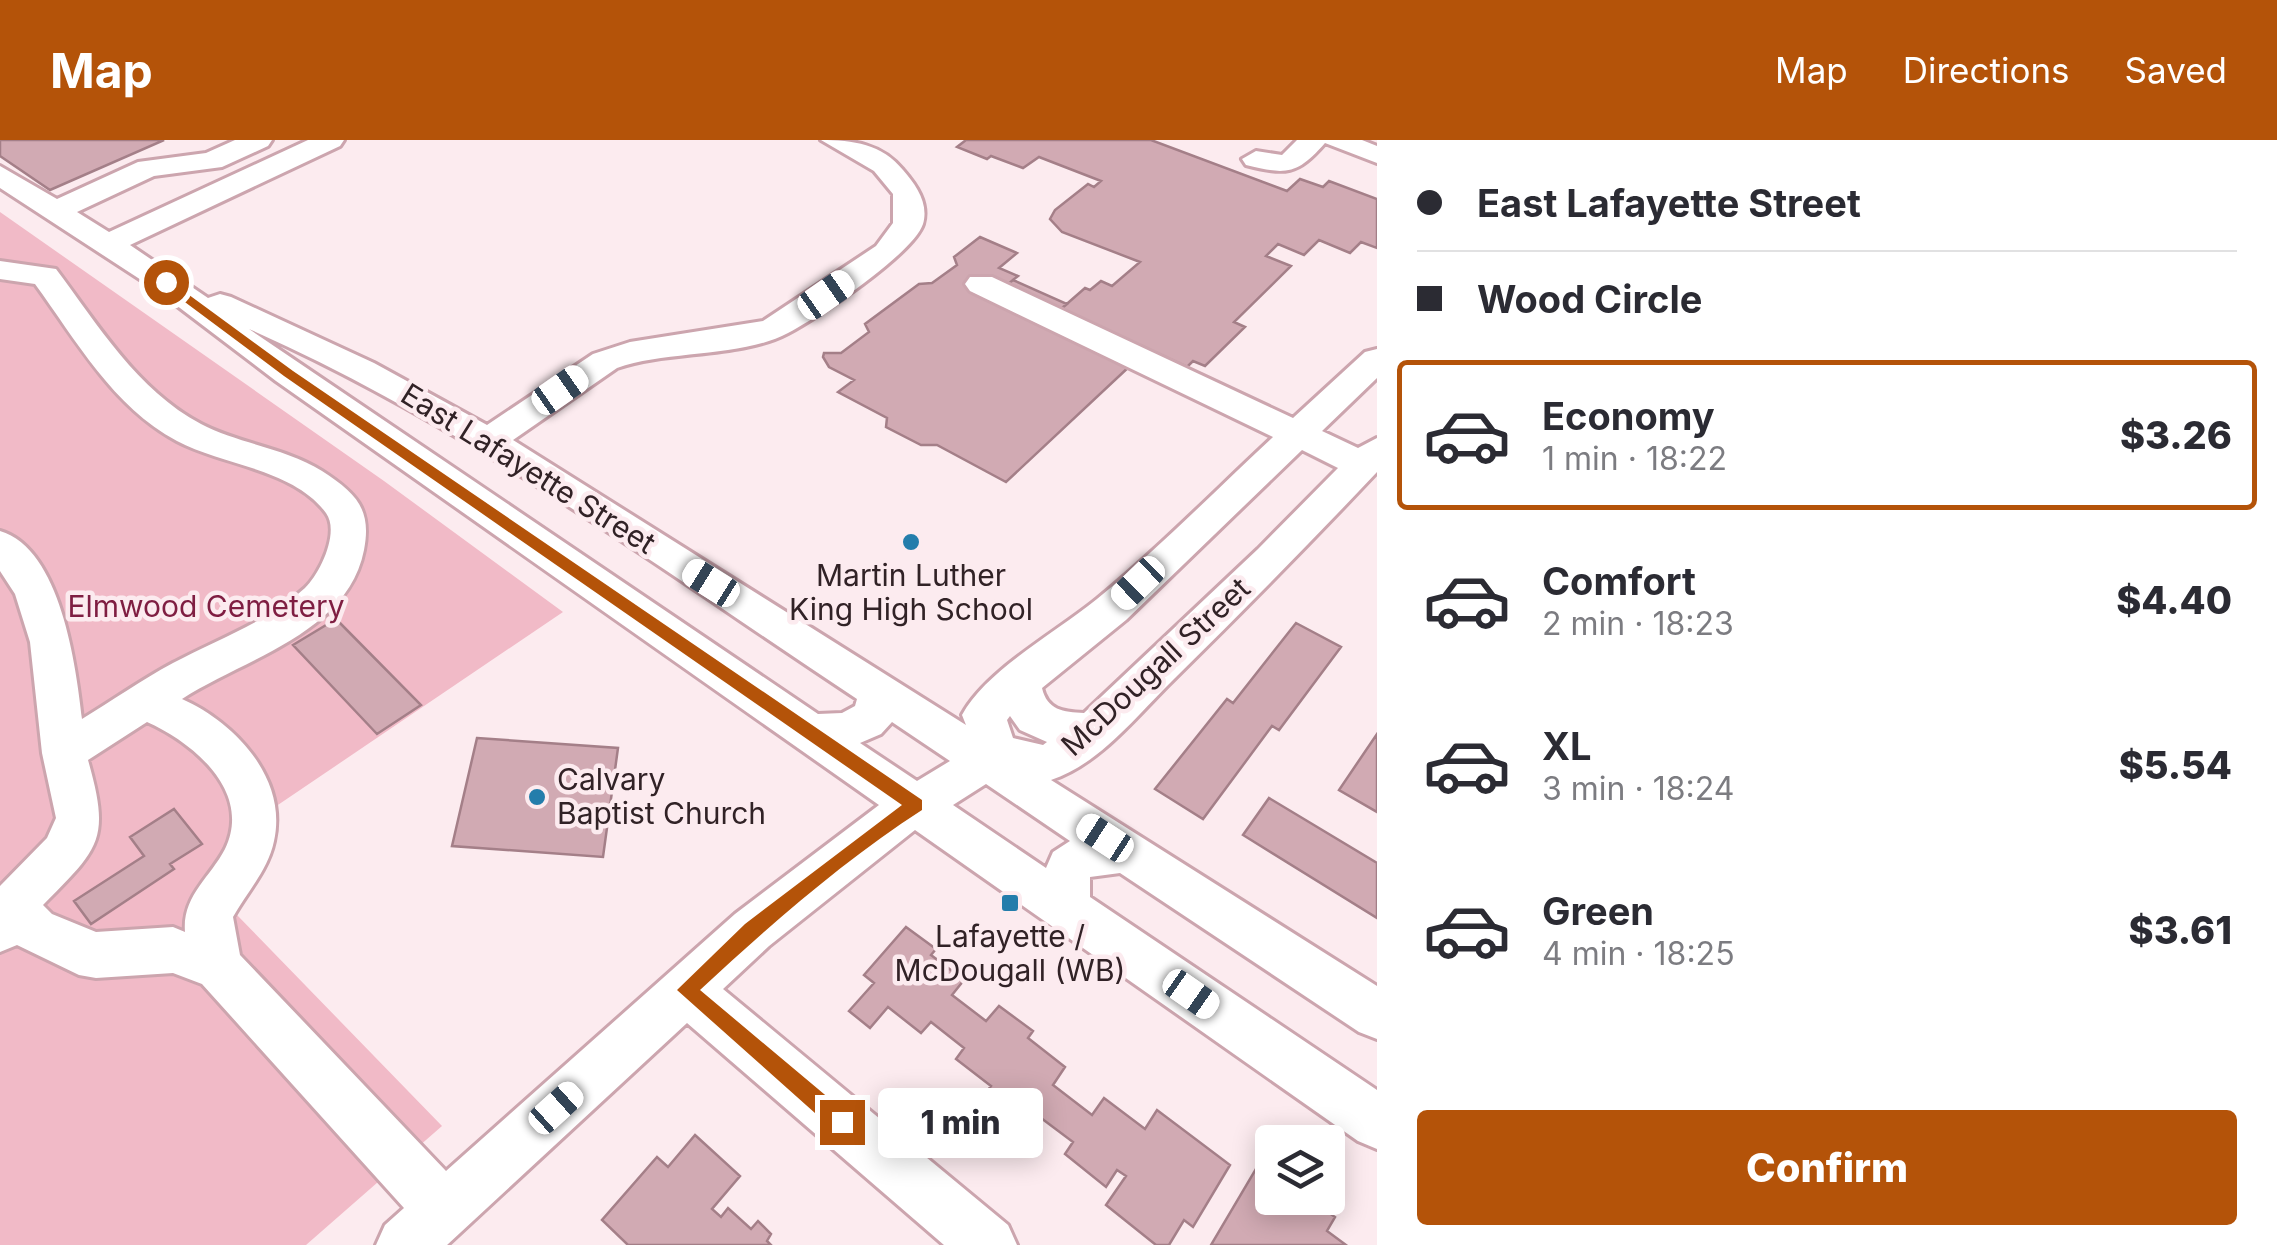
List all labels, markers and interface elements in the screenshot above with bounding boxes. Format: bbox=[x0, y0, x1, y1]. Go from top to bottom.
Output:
text: Map bbox=[50, 41, 153, 100]
text: Map bbox=[1775, 49, 1848, 91]
text: Directions bbox=[1903, 49, 2070, 91]
text: Saved bbox=[2125, 49, 2227, 91]
text: East Lafayette Street bbox=[1477, 180, 1861, 226]
route start bbox=[144, 260, 189, 305]
car bbox=[793, 266, 859, 324]
text: Wood Circle bbox=[1477, 276, 1702, 322]
car bbox=[527, 361, 593, 419]
street label: East Lafayette Street bbox=[395, 375, 662, 561]
icon: car bbox=[1422, 390, 1512, 480]
text: Economy bbox=[1542, 393, 1715, 439]
text: $3.26 bbox=[2120, 412, 2232, 458]
text: 1 min · 18:22 bbox=[1542, 439, 1727, 478]
marker: Martin Luther King High School bbox=[900, 531, 922, 553]
car bbox=[1106, 551, 1170, 615]
car bbox=[678, 554, 744, 612]
icon: car bbox=[1422, 555, 1512, 645]
place label: Martin Luther King High School bbox=[789, 557, 1033, 627]
text: Comfort bbox=[1542, 558, 1696, 604]
street label: McDougall Street bbox=[1054, 570, 1257, 763]
text: $4.40 bbox=[2116, 577, 2232, 623]
park label: Elmwood Cemetery bbox=[67, 588, 345, 624]
text: 2 min · 18:23 bbox=[1542, 604, 1734, 643]
icon: car bbox=[1422, 720, 1512, 810]
text: XL bbox=[1542, 723, 1592, 769]
text: $5.54 bbox=[2119, 742, 2232, 788]
place label: Calvary Baptist Church bbox=[557, 761, 766, 831]
text: 3 min · 18:24 bbox=[1542, 769, 1734, 808]
marker: Calvary Baptist Church bbox=[526, 786, 548, 808]
car bbox=[1072, 809, 1138, 867]
icon: car bbox=[1422, 885, 1512, 975]
text: Green bbox=[1542, 888, 1654, 934]
marker: Lafayette / McDougall (WB) bbox=[999, 892, 1021, 914]
text: $3.61 bbox=[2129, 907, 2232, 953]
place label: Lafayette / McDougall (WB) bbox=[895, 918, 1125, 988]
text: 4 min · 18:25 bbox=[1542, 934, 1735, 973]
car bbox=[1158, 965, 1224, 1023]
car bbox=[524, 1077, 588, 1139]
callout: 1 min bbox=[877, 1087, 1042, 1157]
route end bbox=[820, 1100, 865, 1145]
text: 1 min bbox=[920, 1103, 1001, 1142]
button: Confirm bbox=[1417, 1110, 2237, 1225]
map controls bbox=[1255, 1125, 1345, 1215]
button: layers bbox=[1255, 1125, 1345, 1215]

